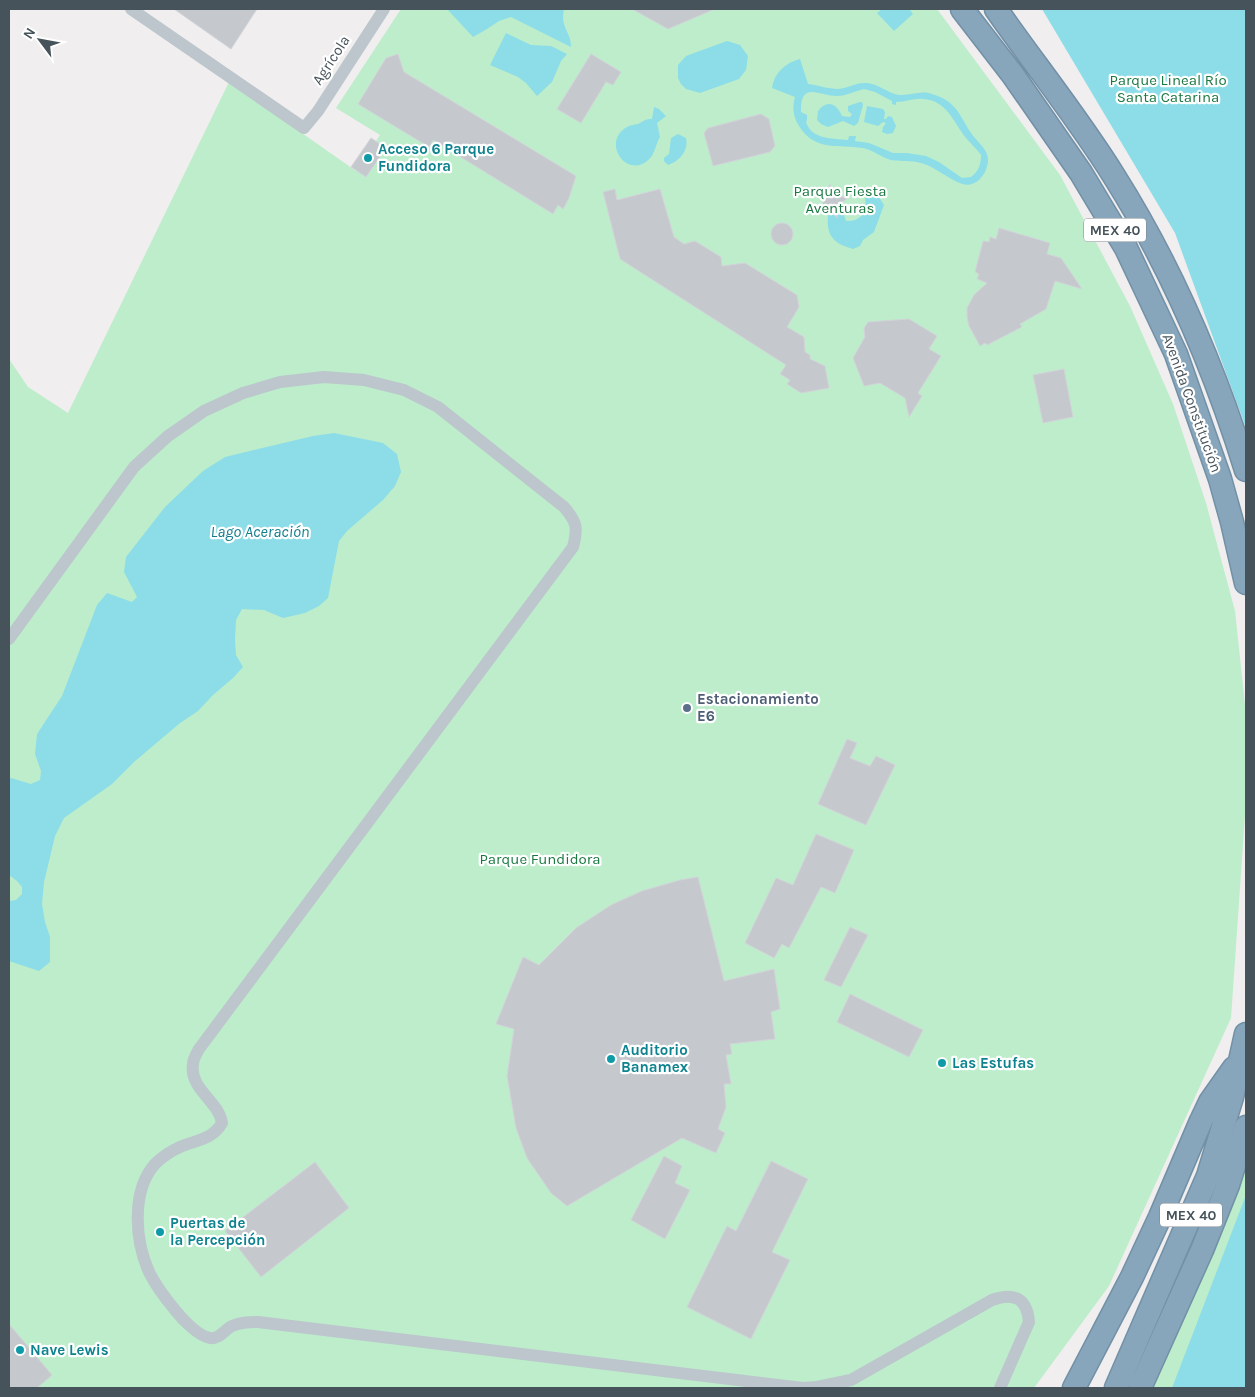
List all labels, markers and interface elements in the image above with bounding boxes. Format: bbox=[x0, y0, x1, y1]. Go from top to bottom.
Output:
north arrow bbox=[15, 15, 65, 65]
text: N bbox=[20, 25, 39, 42]
street label: Agrícola bbox=[308, 32, 354, 88]
park label: Parque Lineal Río Santa Catarina bbox=[1109, 71, 1227, 106]
place label: Acceso 6 Parque Fundidora bbox=[378, 140, 494, 175]
marker: Acceso 6 Parque Fundidora bbox=[362, 152, 374, 164]
park label: Parque Fiesta Aventuras bbox=[794, 182, 886, 217]
road number: MEX 40 bbox=[1084, 218, 1146, 242]
street label: Avenida Constitución bbox=[1159, 331, 1225, 475]
water label: Lago Aceración bbox=[210, 522, 310, 541]
place label: Estacionamiento E6 bbox=[697, 690, 819, 725]
marker: Estacionamiento E6 bbox=[681, 702, 693, 714]
park label: Parque Fundidora bbox=[480, 850, 600, 868]
place label: Auditorio Banamex bbox=[621, 1041, 689, 1076]
marker: Auditorio Banamex bbox=[605, 1053, 617, 1065]
place label: Las Estufas bbox=[952, 1054, 1034, 1072]
marker: Las Estufas bbox=[936, 1057, 948, 1069]
road number: MEX 40 bbox=[1160, 1204, 1222, 1226]
place label: Puertas de la Percepción bbox=[170, 1214, 265, 1249]
marker: Puertas de la Percepción bbox=[154, 1226, 166, 1238]
place label: Nave Lewis bbox=[30, 1341, 109, 1359]
marker: Nave Lewis bbox=[14, 1344, 26, 1356]

